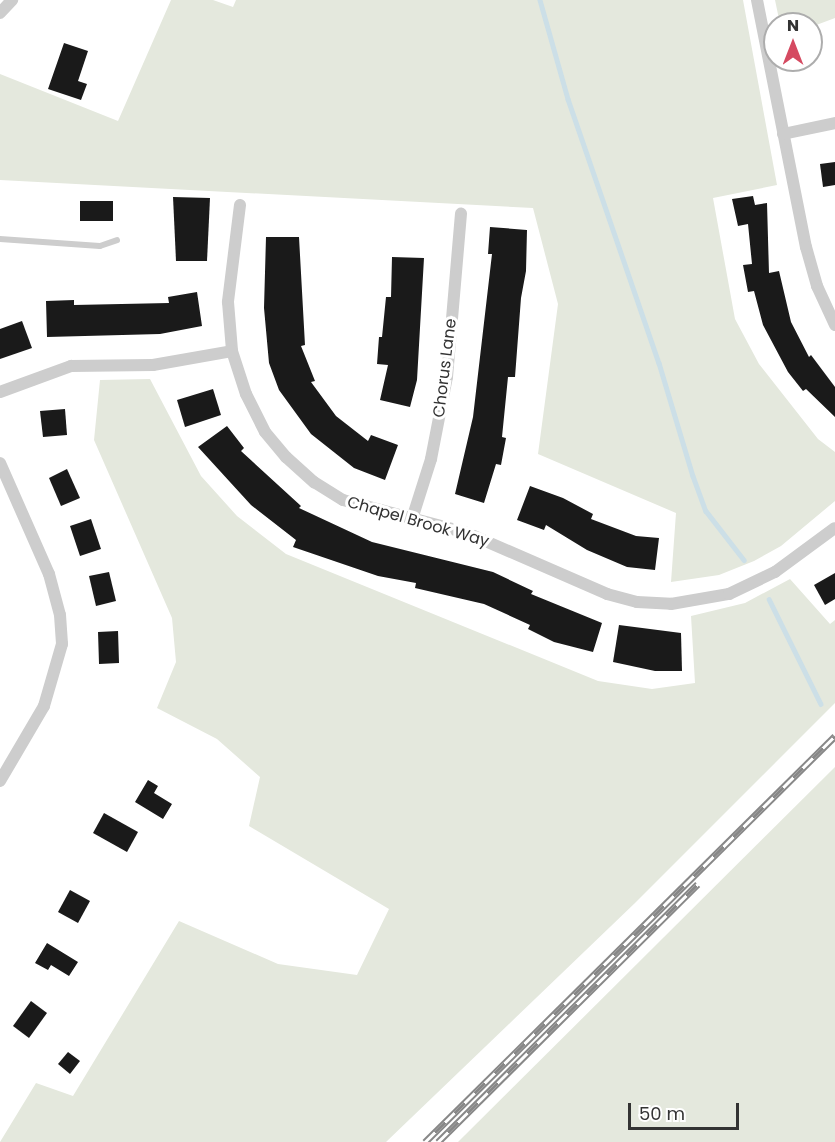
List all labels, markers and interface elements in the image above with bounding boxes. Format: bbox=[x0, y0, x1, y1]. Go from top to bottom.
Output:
north arrow bbox=[763, 12, 823, 72]
text: N bbox=[787, 14, 799, 37]
street label: Chorus Lane bbox=[429, 317, 461, 419]
street label: Chapel Brook Way bbox=[345, 493, 491, 551]
scale bar bbox=[631, 1091, 742, 1129]
text: 50 m bbox=[639, 1101, 685, 1126]

